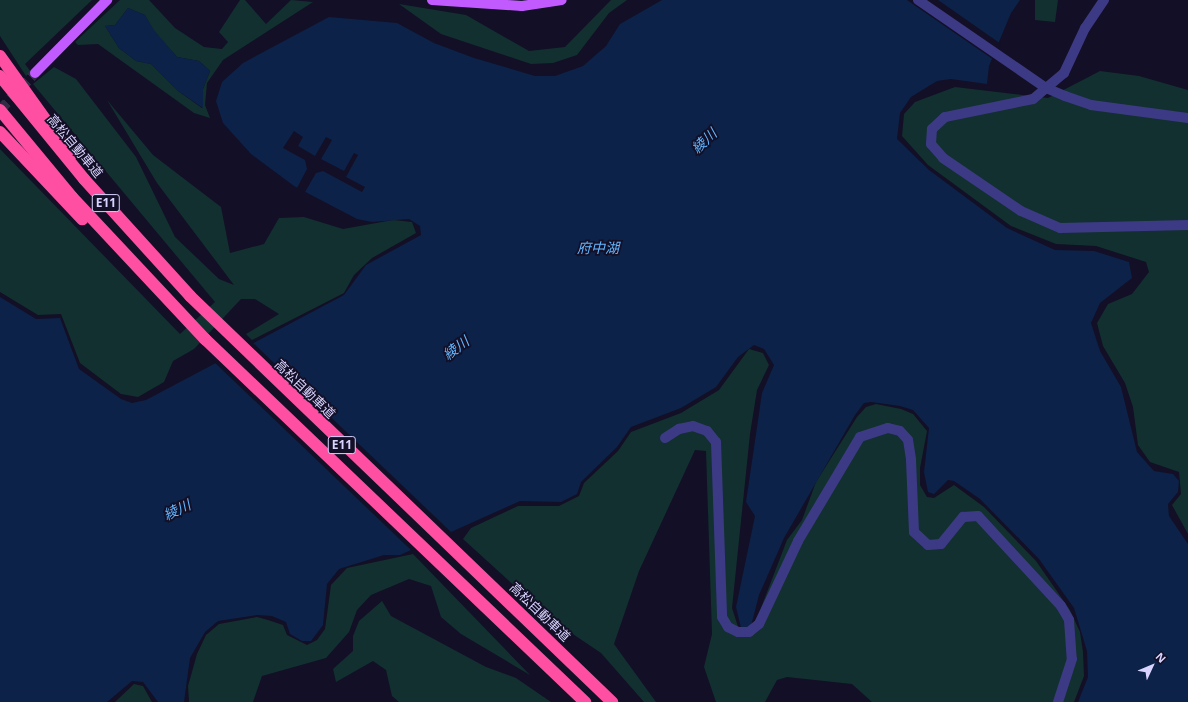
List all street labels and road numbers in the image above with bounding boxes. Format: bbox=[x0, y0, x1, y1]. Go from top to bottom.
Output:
street label: 高松自動車道 bbox=[44, 111, 106, 181]
road number: E11 bbox=[91, 193, 121, 213]
street label: 高松自動車道 bbox=[272, 356, 338, 422]
road number: E11 bbox=[327, 435, 357, 455]
street label: 高松自動車道 bbox=[507, 579, 573, 645]

